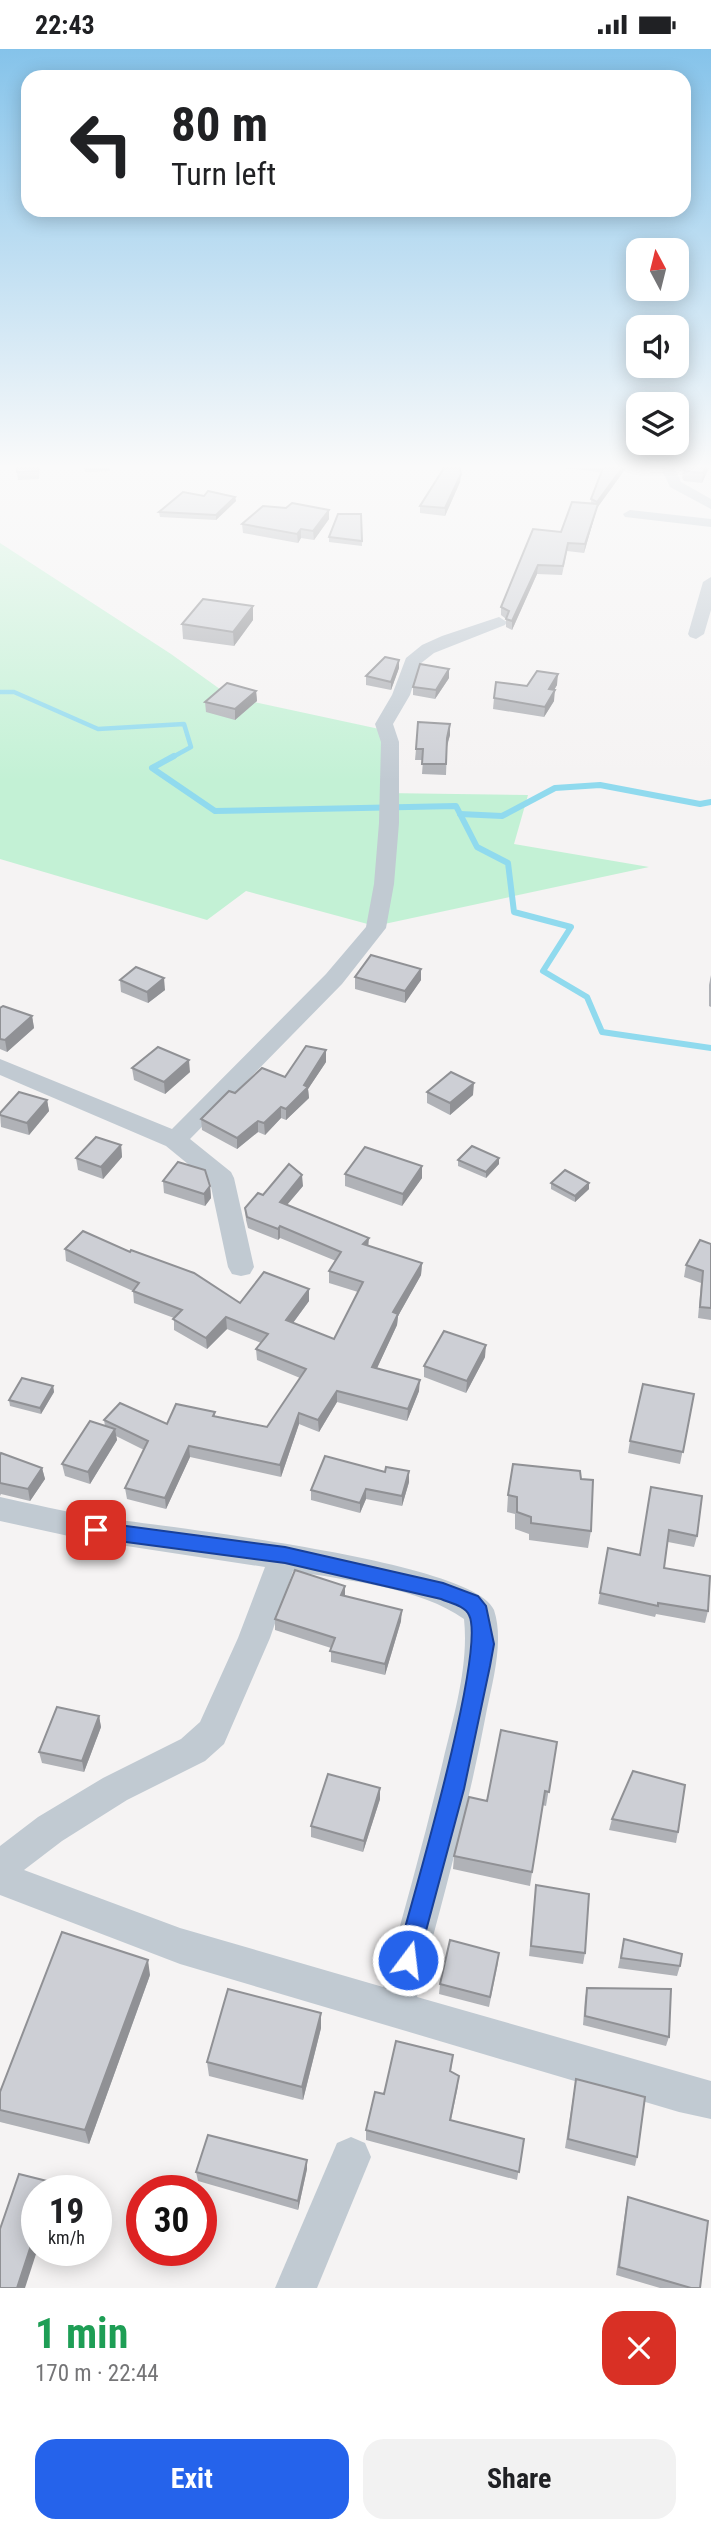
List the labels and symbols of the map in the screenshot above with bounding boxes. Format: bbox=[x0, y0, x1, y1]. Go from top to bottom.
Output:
north arrow bbox=[626, 238, 690, 301]
pin bbox=[66, 1500, 126, 1560]
position arrow bbox=[371, 1923, 445, 1997]
speed limit sign: 30 bbox=[126, 2175, 217, 2266]

